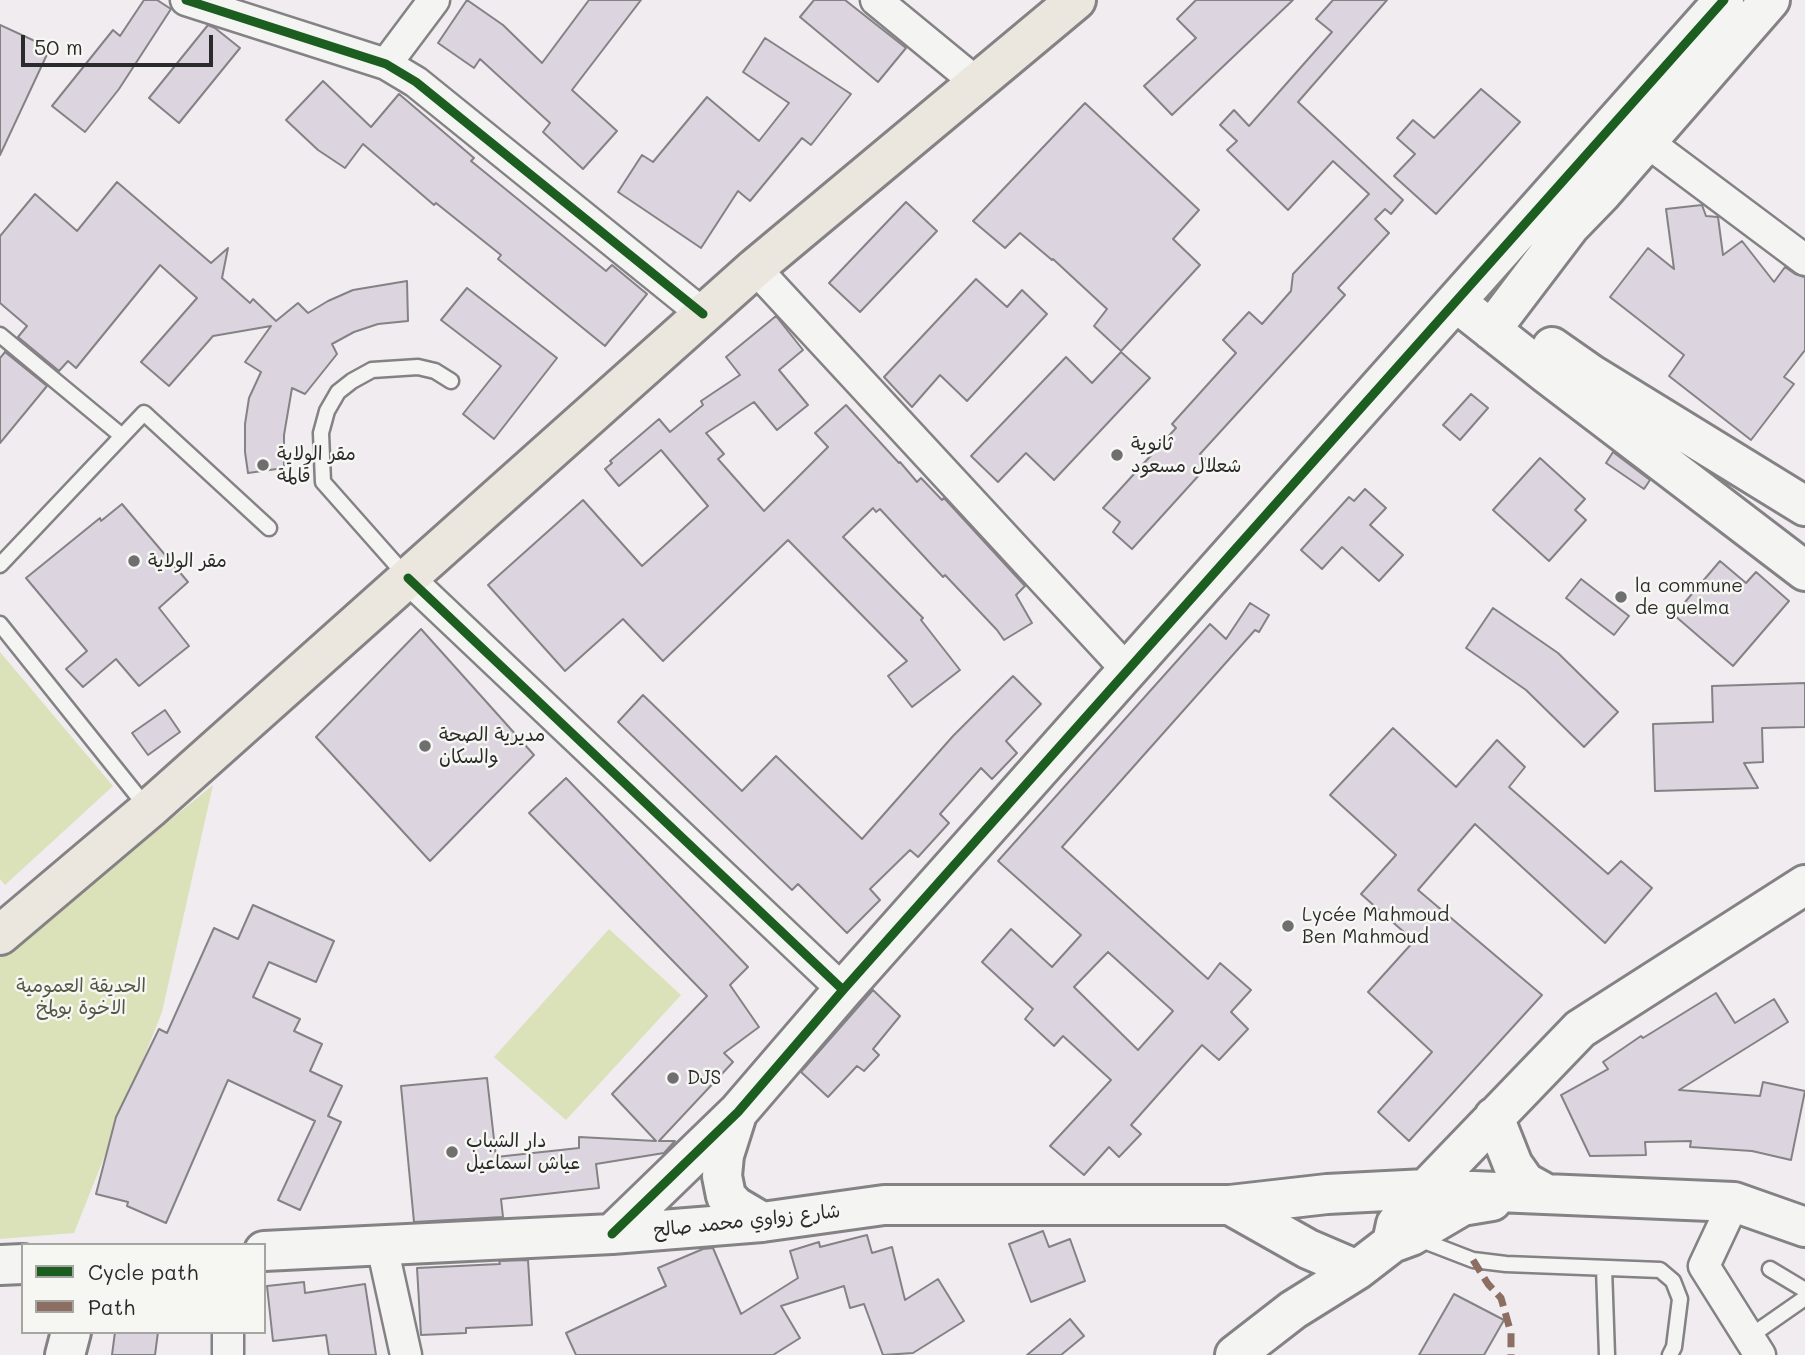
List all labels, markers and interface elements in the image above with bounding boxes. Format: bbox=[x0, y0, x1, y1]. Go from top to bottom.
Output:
scale bar bbox=[24, 21, 217, 65]
text: 50 m bbox=[34, 33, 83, 60]
place label: ثانوية شعلال مسعود bbox=[1131, 433, 1241, 477]
place label: مقر الولاية قالمة bbox=[277, 443, 356, 487]
marker: ثانوية شعلال مسعود bbox=[1109, 447, 1125, 463]
marker: مقر الولاية قالمة bbox=[255, 457, 271, 473]
place label: مقر الولاية bbox=[148, 550, 227, 572]
marker: مقر الولاية bbox=[126, 553, 142, 569]
place label: la commune de guelma bbox=[1635, 575, 1743, 619]
marker: la commune de guelma bbox=[1613, 589, 1629, 605]
place label: مديرية الصحة والسكان bbox=[439, 724, 545, 768]
marker: مديرية الصحة والسكان bbox=[417, 738, 433, 754]
place label: Lycée Mahmoud Ben Mahmoud bbox=[1302, 904, 1449, 948]
marker: Lycée Mahmoud Ben Mahmoud bbox=[1280, 918, 1296, 934]
park label: الحديقة العمومية الاخوة بولمخ bbox=[16, 975, 146, 1019]
place label: DJS bbox=[687, 1067, 721, 1089]
marker: DJS bbox=[665, 1070, 681, 1086]
place label: دار الشباب عياش اسماعيل bbox=[466, 1130, 580, 1174]
marker: دار الشباب عياش اسماعيل bbox=[444, 1144, 460, 1160]
street label: شارع زواوي محمد صالح bbox=[652, 1200, 842, 1242]
legend bbox=[21, 1243, 266, 1334]
text: Cycle path bbox=[88, 1258, 198, 1285]
text: Path bbox=[88, 1293, 135, 1320]

